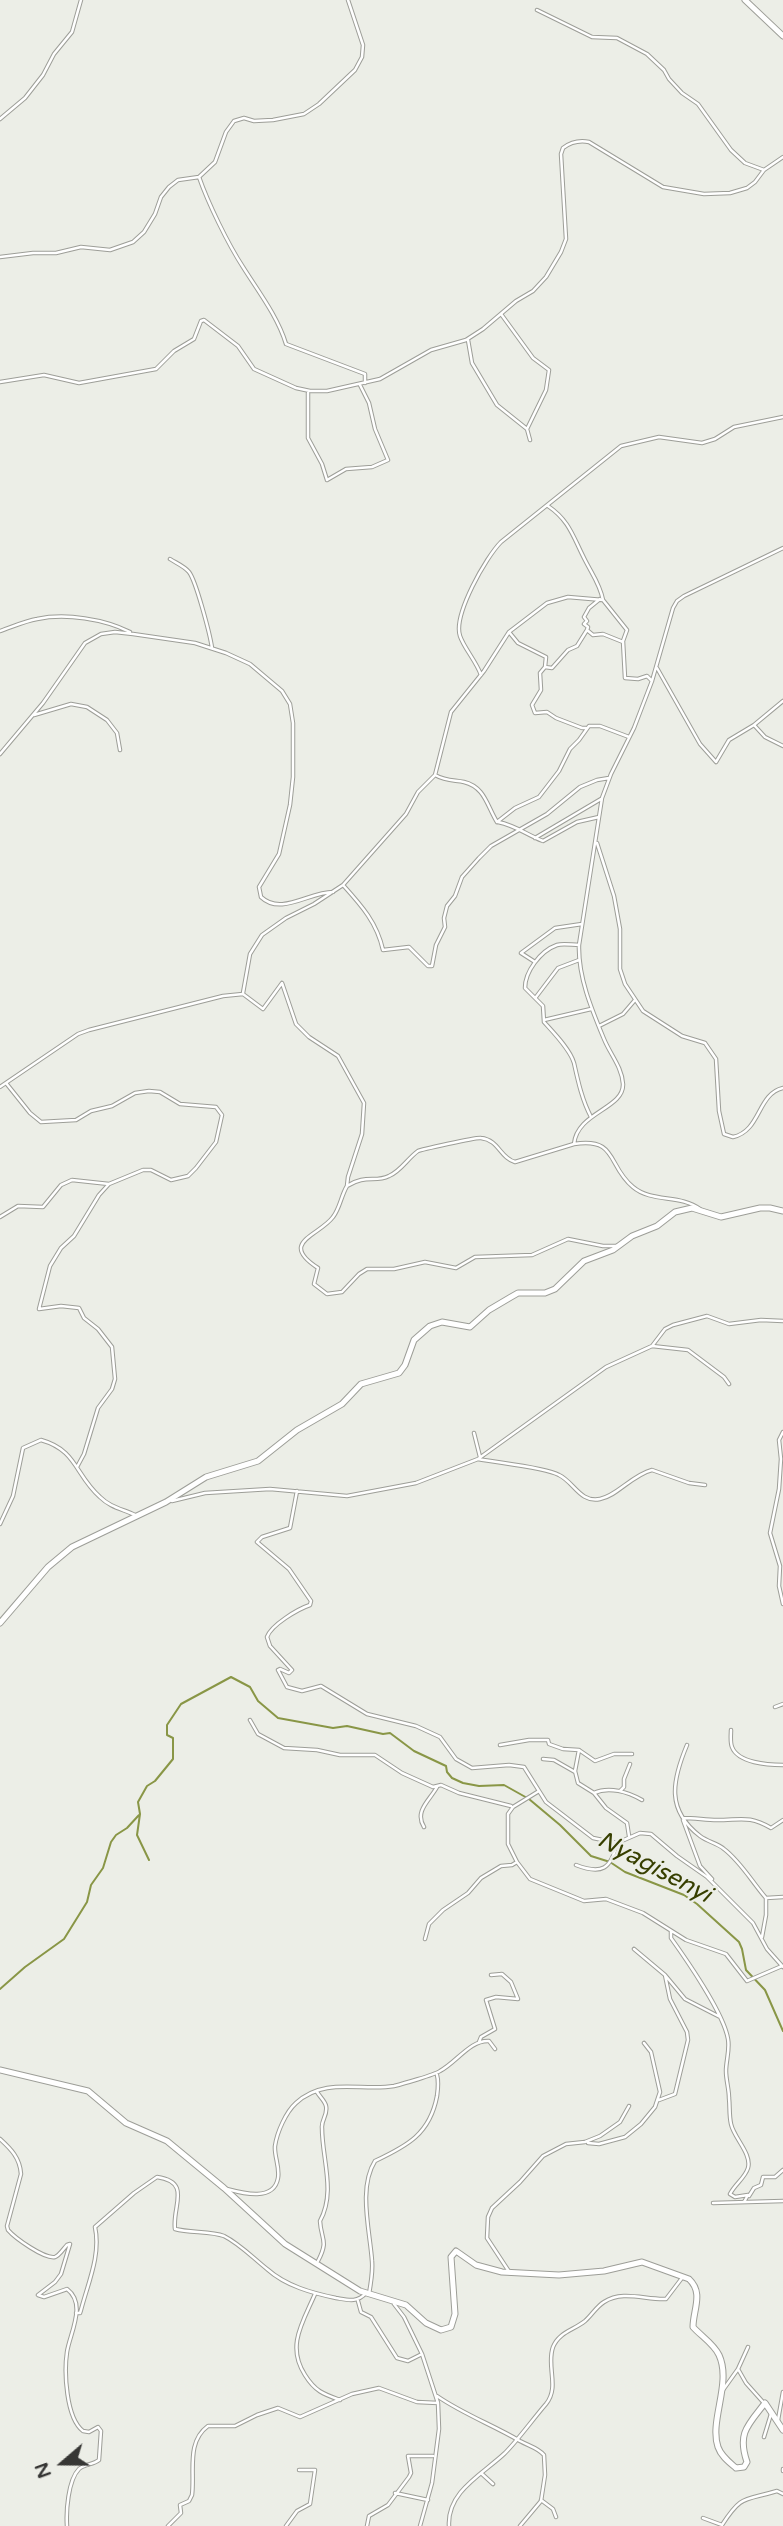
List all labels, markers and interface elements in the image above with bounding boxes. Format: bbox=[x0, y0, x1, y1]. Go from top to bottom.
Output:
water label: Nyagisenyi bbox=[592, 1826, 716, 1910]
north arrow bbox=[28, 2428, 98, 2498]
text: N bbox=[30, 2459, 56, 2481]

